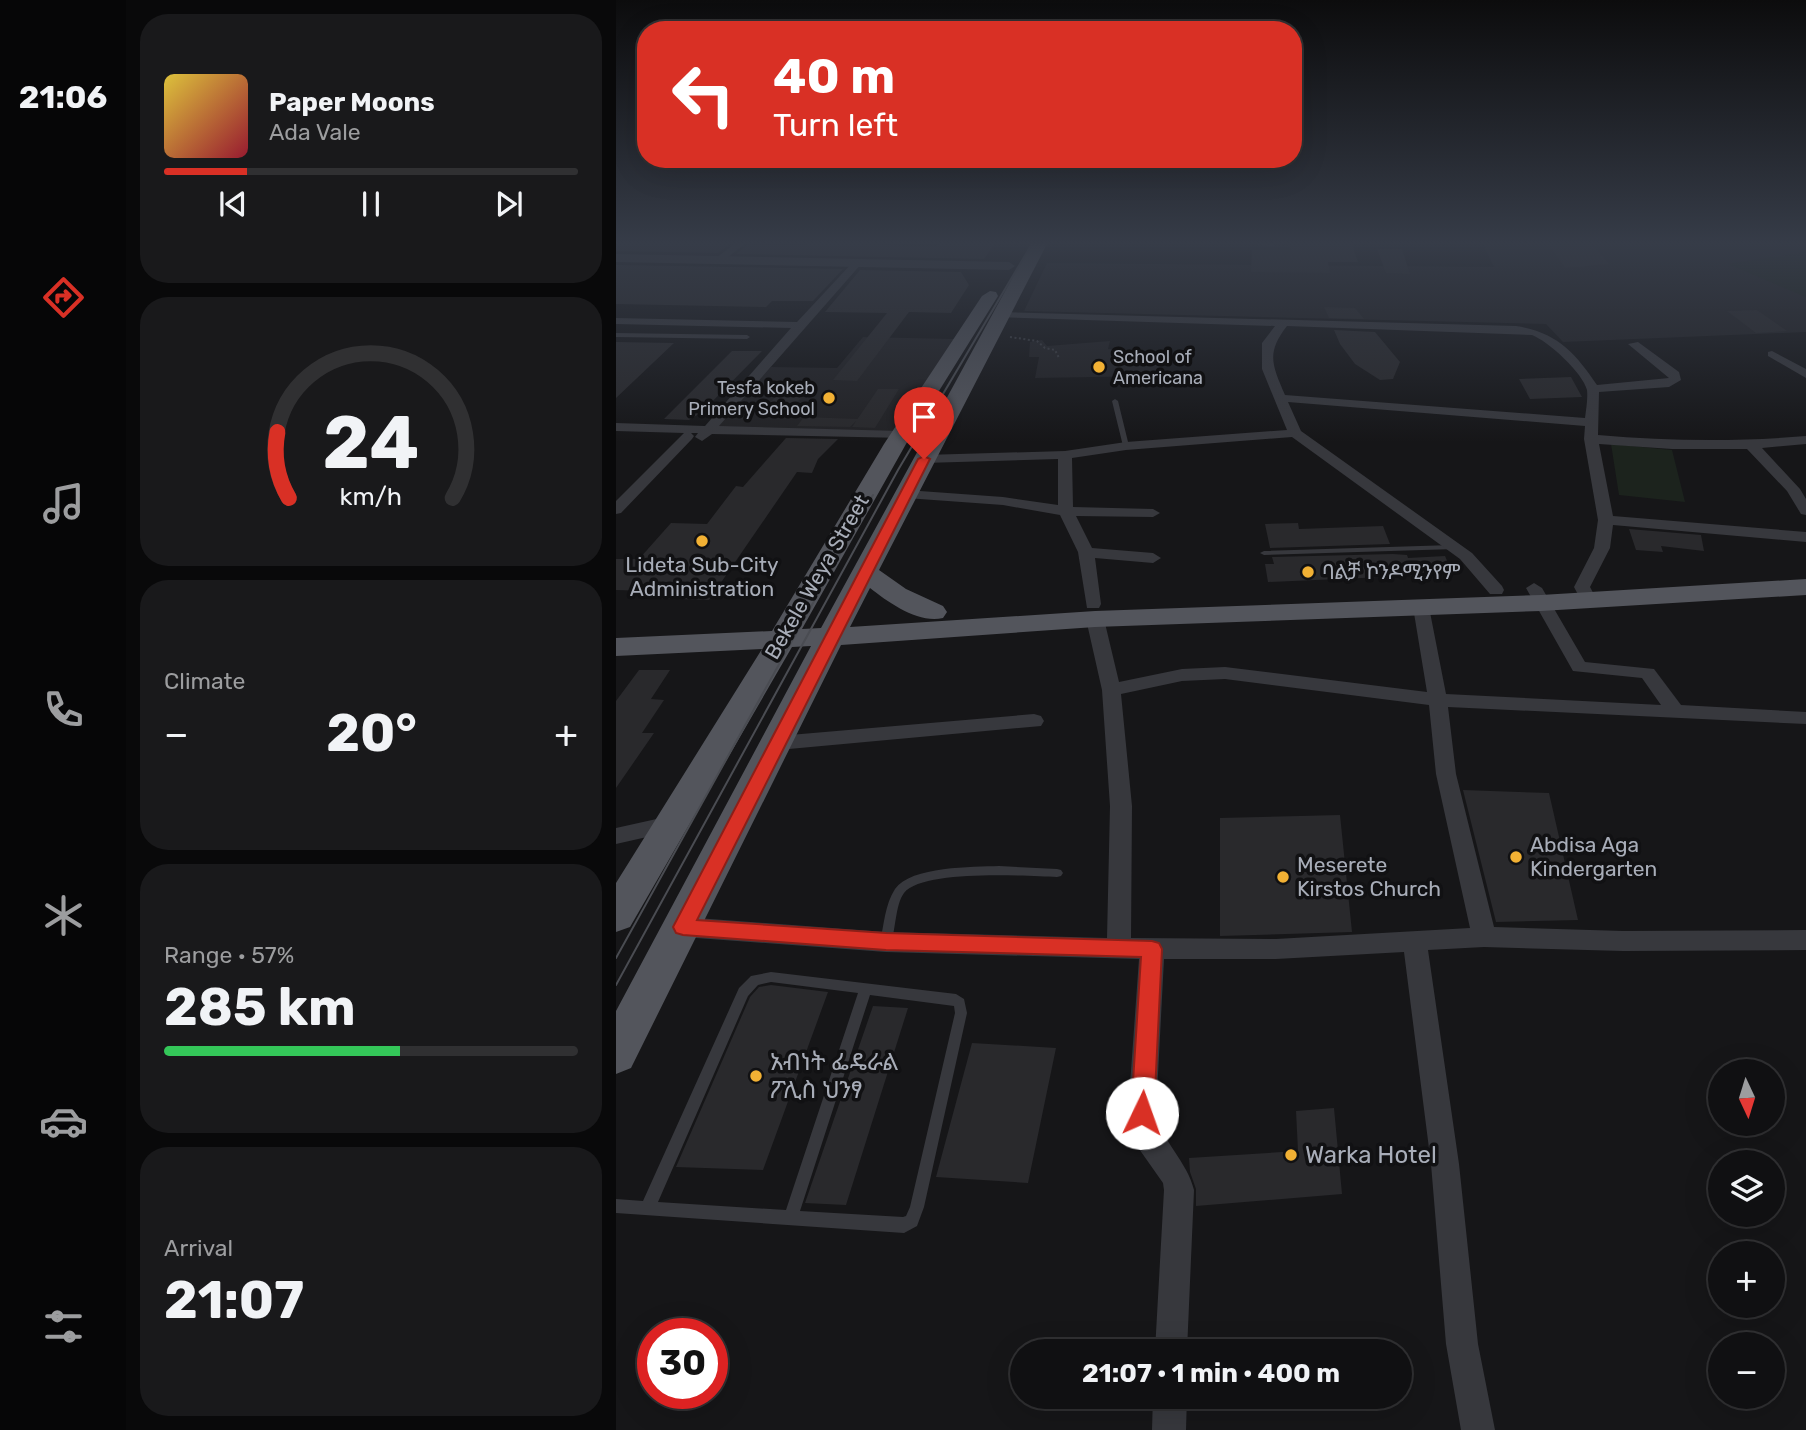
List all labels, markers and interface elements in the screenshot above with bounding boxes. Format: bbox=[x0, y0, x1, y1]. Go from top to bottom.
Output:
text: 40 m bbox=[773, 47, 895, 105]
icon: left bbox=[658, 49, 749, 140]
text: 21:06 bbox=[19, 78, 107, 116]
text: Paper Moons bbox=[269, 87, 435, 118]
text: Turn left bbox=[773, 106, 898, 144]
text: Ada Vale bbox=[269, 118, 361, 146]
icon: previous bbox=[214, 185, 252, 223]
icon: pause bbox=[352, 185, 390, 223]
icon: next bbox=[490, 185, 528, 223]
icon: directions bbox=[39, 273, 88, 322]
place label: School of Americana bbox=[1113, 346, 1203, 389]
marker: School of Americana bbox=[1091, 359, 1107, 375]
place label: Tesfa kokeb Primery School bbox=[688, 377, 815, 420]
pin bbox=[894, 387, 954, 459]
marker: Tesfa kokeb Primery School bbox=[821, 390, 837, 406]
icon: arrive bbox=[905, 398, 943, 436]
text: 24 bbox=[323, 400, 419, 486]
icon: music bbox=[39, 479, 88, 528]
text: km/h bbox=[340, 482, 402, 511]
street label: Bekele Weya Street bbox=[759, 490, 874, 663]
marker: Lideta Sub-City Administration bbox=[694, 533, 710, 549]
place label: Lideta Sub-City Administration bbox=[625, 552, 779, 601]
place label: ባልቻ ኮንዶሚንየም bbox=[1322, 559, 1461, 584]
marker: ባልቻ ኮንዶሚንየም bbox=[1300, 564, 1316, 580]
text: Climate bbox=[164, 667, 245, 695]
icon: phone bbox=[39, 685, 88, 734]
text: 20° bbox=[326, 702, 417, 764]
text: − bbox=[164, 711, 189, 757]
text: + bbox=[554, 711, 578, 757]
place label: Abdisa Aga Kindergarten bbox=[1530, 832, 1657, 881]
marker: Abdisa Aga Kindergarten bbox=[1508, 849, 1524, 865]
place label: Meserete Kirstos Church bbox=[1297, 852, 1441, 901]
marker: Meserete Kirstos Church bbox=[1275, 869, 1291, 885]
icon: climate bbox=[39, 891, 88, 940]
text: Range · 57% bbox=[164, 941, 294, 969]
text: 285 km bbox=[164, 976, 356, 1038]
place label: አብነት ፌዴራል ፖሊስ ህንፃ bbox=[770, 1048, 898, 1104]
north arrow bbox=[1708, 1059, 1785, 1136]
map controls bbox=[1708, 1059, 1785, 1409]
marker: አብነት ፌዴራል ፖሊስ ህንፃ bbox=[748, 1068, 764, 1084]
position arrow bbox=[1105, 1076, 1179, 1150]
icon: car bbox=[39, 1097, 88, 1146]
place label: Warka Hotel bbox=[1305, 1141, 1437, 1169]
marker: Warka Hotel bbox=[1283, 1147, 1299, 1163]
button: layers bbox=[1708, 1150, 1785, 1227]
text: Arrival bbox=[164, 1234, 233, 1262]
button: + bbox=[1708, 1241, 1785, 1318]
text: 21:07 bbox=[164, 1269, 304, 1331]
icon: filters bbox=[39, 1302, 88, 1351]
speed limit sign: 30 bbox=[637, 1318, 728, 1409]
button: − bbox=[1708, 1332, 1785, 1409]
text: 21:07 · 1 min · 400 m bbox=[1082, 1358, 1340, 1389]

